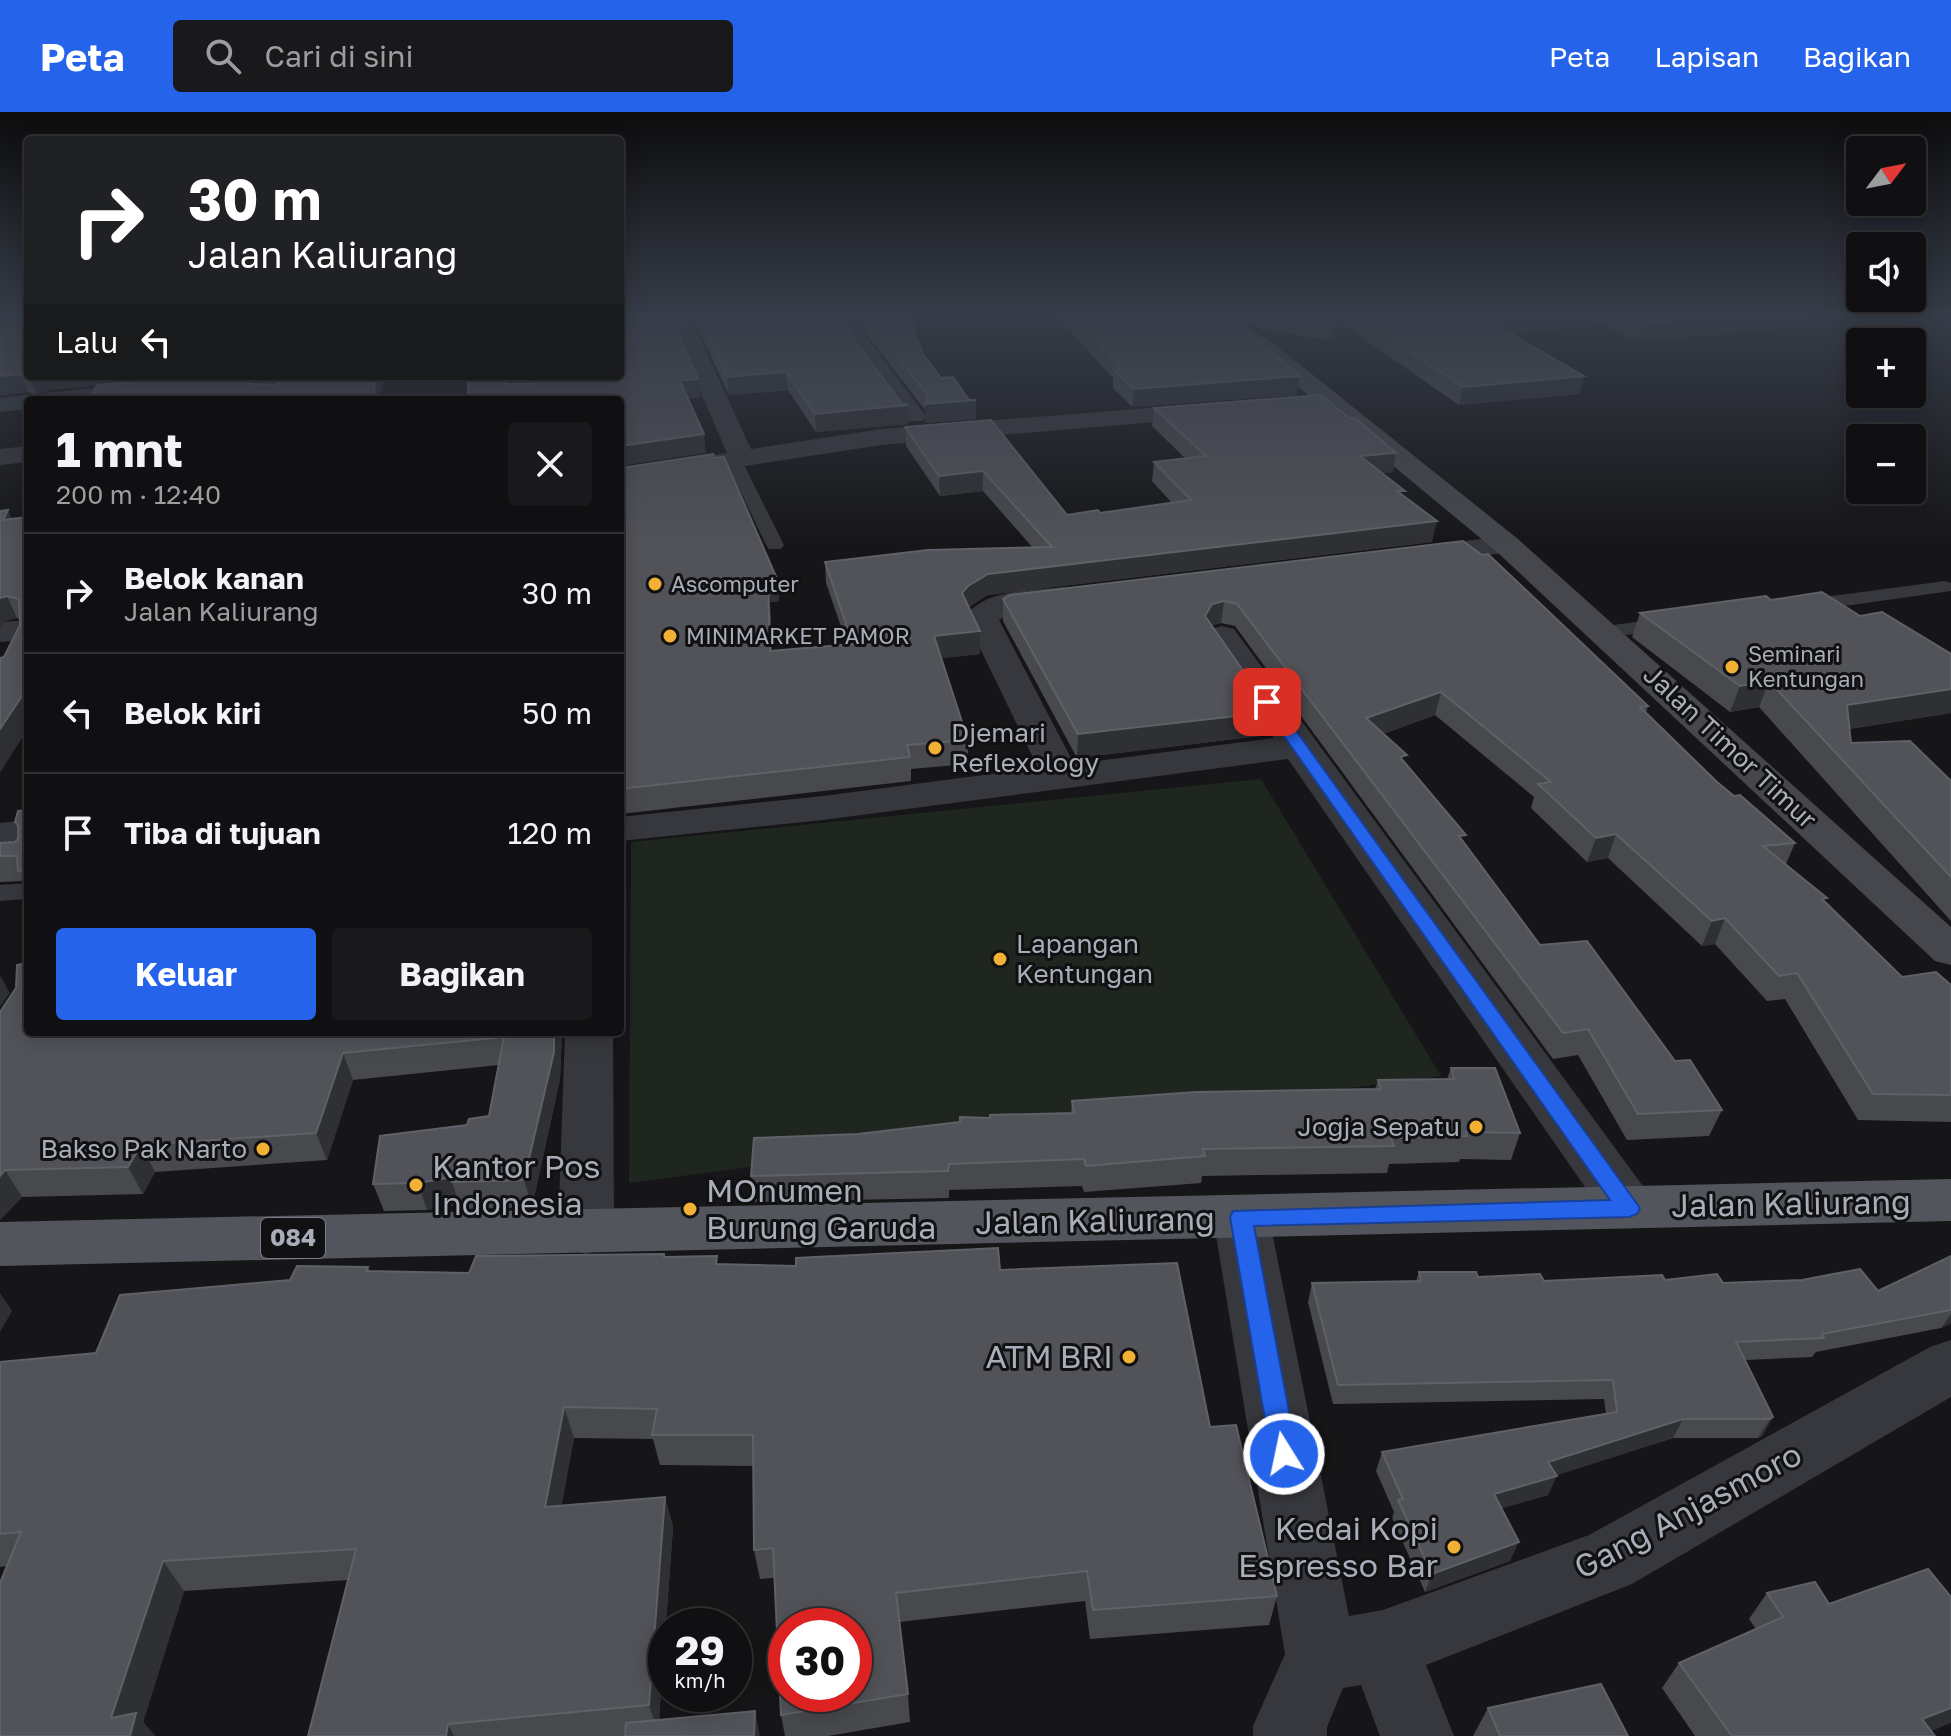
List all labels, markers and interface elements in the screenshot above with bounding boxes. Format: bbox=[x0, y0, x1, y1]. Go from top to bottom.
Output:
search box bbox=[173, 20, 733, 92]
text: Peta bbox=[40, 34, 125, 79]
icon: search bbox=[201, 34, 245, 78]
text: Cari di sini bbox=[265, 38, 414, 74]
text: Peta bbox=[1549, 40, 1610, 73]
text: Lapisan bbox=[1654, 40, 1759, 73]
text: Bagikan bbox=[1803, 40, 1911, 73]
north arrow bbox=[1846, 136, 1926, 216]
map controls bbox=[1846, 136, 1926, 504]
text: 30 m bbox=[188, 165, 322, 232]
icon: right bbox=[56, 168, 160, 272]
button: sound bbox=[1846, 232, 1926, 312]
text: Jalan Kaliurang bbox=[188, 233, 457, 276]
icon: left bbox=[134, 320, 178, 364]
text: Lalu bbox=[56, 324, 118, 360]
button: + bbox=[1846, 328, 1926, 408]
text: 1 mnt bbox=[56, 420, 183, 478]
button: close bbox=[508, 422, 592, 506]
button: − bbox=[1846, 424, 1926, 504]
text: 200 m · 12:40 bbox=[56, 479, 221, 510]
text: Belok kanan bbox=[124, 560, 304, 596]
place label: Ascomputer bbox=[671, 570, 799, 597]
icon: right bbox=[56, 571, 100, 615]
text: 30 m bbox=[522, 575, 592, 611]
marker: Ascomputer bbox=[646, 575, 664, 593]
text: Jalan Kaliurang bbox=[124, 596, 319, 627]
place label: MINIMARKET PAMOR bbox=[686, 622, 910, 649]
marker: MINIMARKET PAMOR bbox=[661, 627, 679, 645]
place label: Seminari Kentungan bbox=[1748, 640, 1864, 692]
marker: Seminari Kentungan bbox=[1723, 658, 1741, 676]
street label: Jalan Timor Timur bbox=[1638, 659, 1823, 835]
pin bbox=[1233, 668, 1301, 736]
icon: arrive bbox=[1245, 680, 1289, 724]
icon: left bbox=[56, 691, 100, 735]
text: Belok kiri bbox=[124, 695, 261, 731]
text: 50 m bbox=[522, 695, 592, 731]
place label: Djemari Reflexology bbox=[951, 717, 1099, 778]
marker: Djemari Reflexology bbox=[926, 739, 944, 757]
icon: arrive bbox=[56, 811, 100, 855]
text: Tiba di tujuan bbox=[124, 815, 321, 851]
text: 120 m bbox=[507, 815, 592, 851]
button: Keluar bbox=[56, 928, 316, 1020]
button: Bagikan bbox=[332, 928, 592, 1020]
place label: Lapangan Kentungan bbox=[1016, 928, 1153, 989]
marker: Lapangan Kentungan bbox=[991, 950, 1009, 968]
place label: Jogja Sepatu bbox=[1298, 1111, 1460, 1142]
marker: Jogja Sepatu bbox=[1467, 1118, 1485, 1136]
place label: Bakso Pak Narto bbox=[41, 1133, 247, 1164]
marker: Bakso Pak Narto bbox=[254, 1140, 272, 1158]
place label: Kantor Pos Indonesia bbox=[432, 1147, 600, 1222]
place label: MOnumen Burung Garuda bbox=[706, 1171, 936, 1246]
marker: Kantor Pos Indonesia bbox=[407, 1176, 425, 1194]
street label: Jalan Kaliurang bbox=[1671, 1182, 1911, 1224]
street label: Jalan Kaliurang bbox=[975, 1199, 1215, 1241]
marker: MOnumen Burung Garuda bbox=[681, 1200, 699, 1218]
road number: 084 bbox=[261, 1218, 325, 1258]
place label: ATM BRI bbox=[986, 1337, 1113, 1375]
marker: ATM BRI bbox=[1120, 1348, 1138, 1366]
position arrow bbox=[1242, 1412, 1326, 1496]
street label: Gang Anjasmoro bbox=[1568, 1434, 1808, 1586]
place label: Kedai Kopi Espresso Bar bbox=[1238, 1509, 1438, 1584]
marker: Kedai Kopi Espresso Bar bbox=[1445, 1538, 1463, 1556]
speed limit sign: 30 bbox=[768, 1608, 872, 1712]
text: 29 bbox=[675, 1626, 725, 1674]
text: km/h bbox=[675, 1668, 725, 1692]

